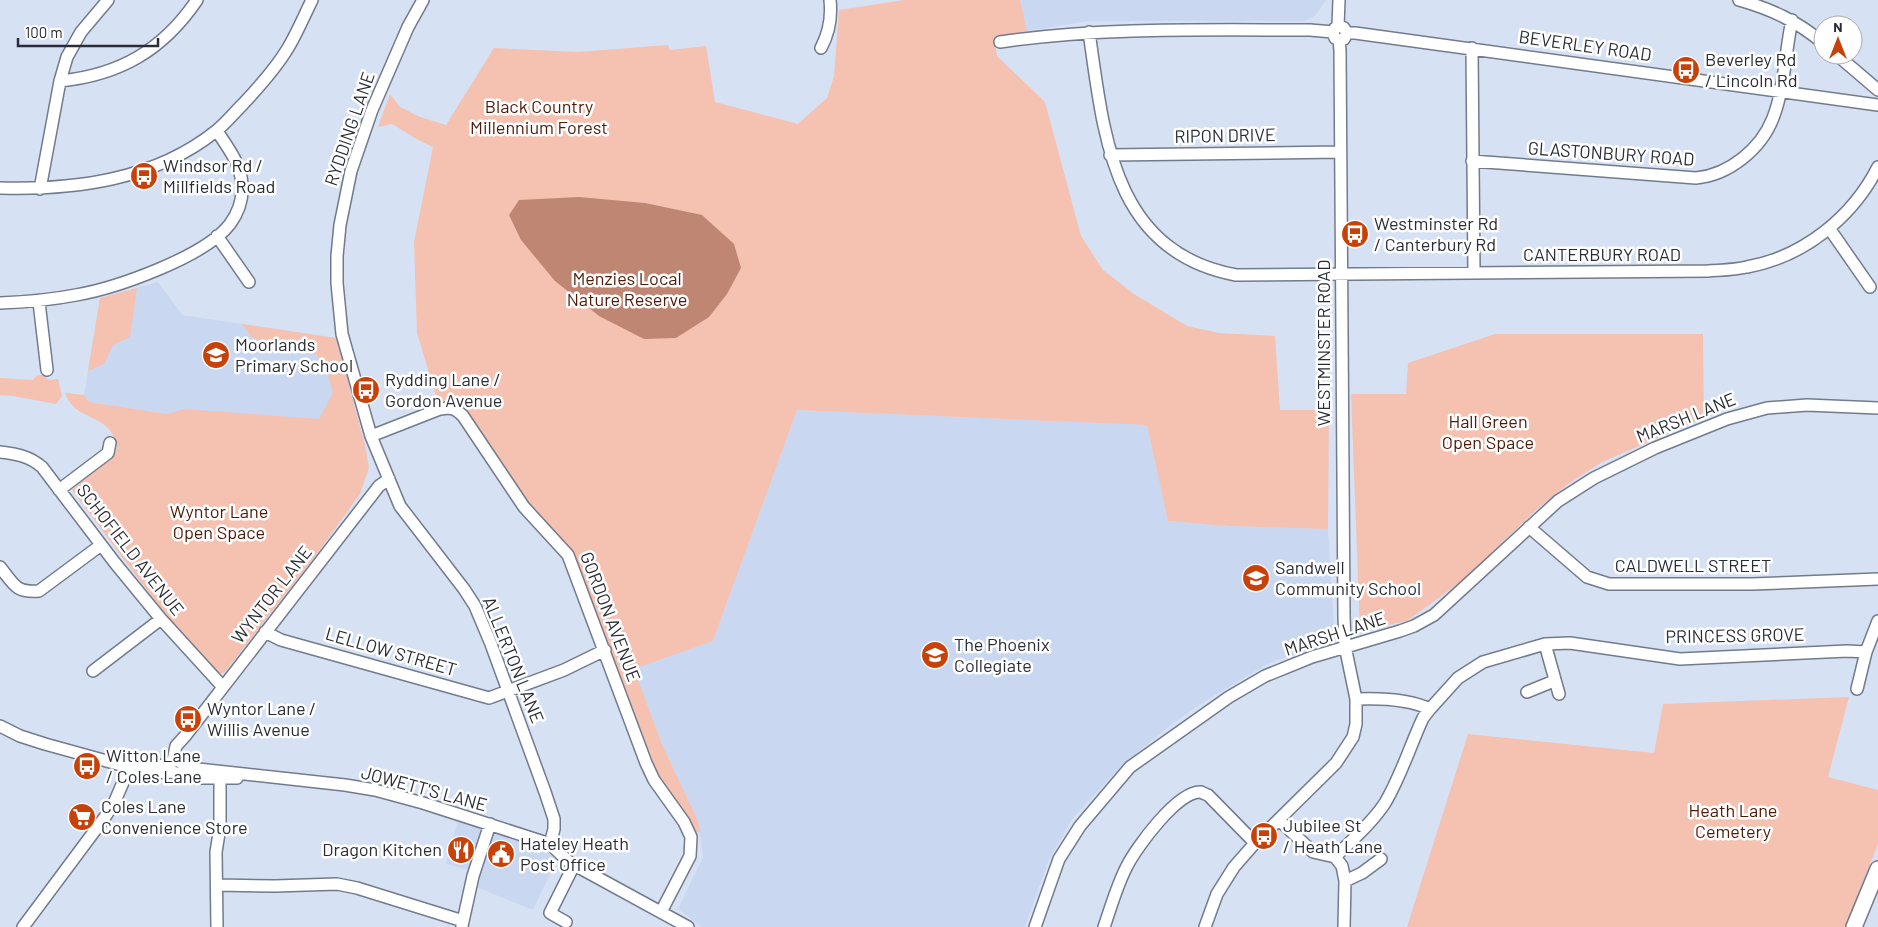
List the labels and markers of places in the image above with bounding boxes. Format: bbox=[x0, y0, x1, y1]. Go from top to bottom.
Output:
place label: Beverley Rd / Lincoln Rd bbox=[1705, 48, 1798, 91]
bus stop icon: Beverley Rd / Lincoln Rd bbox=[1671, 55, 1701, 85]
place label: Windsor Rd / Millfields Road bbox=[163, 154, 275, 197]
bus stop icon: Windsor Rd / Millfields Road bbox=[129, 161, 159, 191]
place label: Westminster Rd / Canterbury Rd bbox=[1374, 212, 1498, 255]
bus stop icon: Westminster Rd / Canterbury Rd bbox=[1340, 219, 1370, 249]
place label: Moorlands Primary School bbox=[235, 333, 353, 376]
school or university icon: Moorlands Primary School bbox=[201, 340, 231, 370]
place label: Rydding Lane / Gordon Avenue bbox=[385, 368, 502, 411]
bus stop icon: Rydding Lane / Gordon Avenue bbox=[351, 375, 381, 405]
place label: Sandwell Community School bbox=[1275, 556, 1421, 599]
school or university icon: Sandwell Community School bbox=[1241, 563, 1271, 593]
place label: The Phoenix Collegiate bbox=[954, 633, 1050, 676]
school or university icon: The Phoenix Collegiate bbox=[920, 640, 950, 670]
place label: Wyntor Lane / Willis Avenue bbox=[207, 697, 316, 740]
bus stop icon: Wyntor Lane / Willis Avenue bbox=[173, 704, 203, 734]
place label: Witton Lane / Coles Lane bbox=[106, 744, 202, 787]
bus stop icon: Witton Lane / Coles Lane bbox=[72, 751, 102, 781]
place label: Coles Lane Convenience Store bbox=[101, 795, 248, 838]
supermarket icon: Coles Lane Convenience Store bbox=[67, 802, 97, 832]
place label: Jubilee St / Heath Lane bbox=[1283, 814, 1383, 857]
bus stop icon: Jubilee St / Heath Lane bbox=[1249, 821, 1279, 851]
place label: Hateley Heath Post Office bbox=[520, 832, 629, 875]
restaurant icon: Dragon Kitchen bbox=[446, 835, 476, 865]
place label: Dragon Kitchen bbox=[322, 838, 442, 860]
public building icon: Hateley Heath Post Office bbox=[486, 839, 516, 869]

